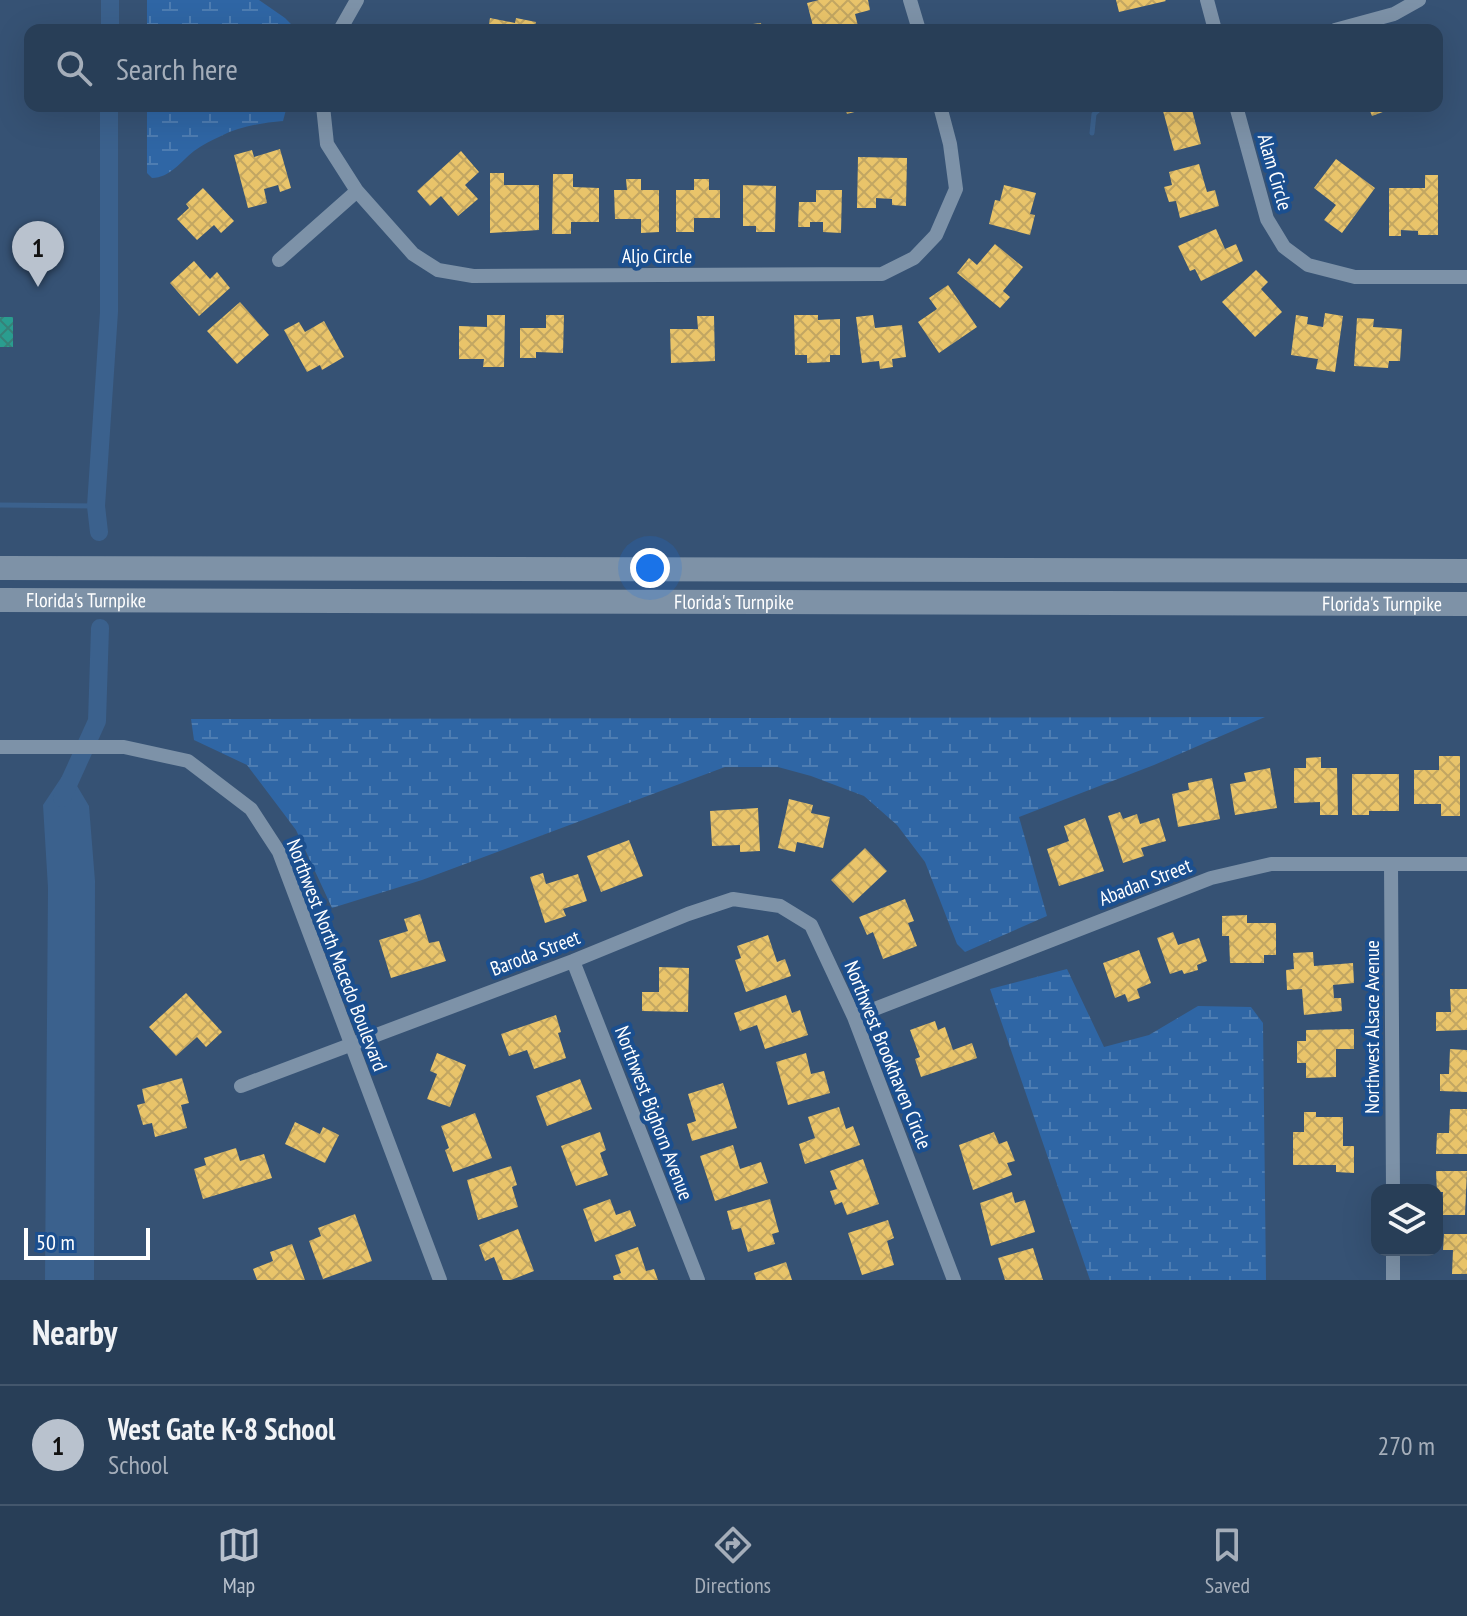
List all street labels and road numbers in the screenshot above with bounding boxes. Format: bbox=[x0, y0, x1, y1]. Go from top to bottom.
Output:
street label: Alam Circle bbox=[1252, 131, 1298, 213]
street label: Aljo Circle bbox=[622, 243, 692, 269]
street label: Florida's Turnpike bbox=[26, 587, 146, 613]
street label: Florida's Turnpike bbox=[674, 589, 794, 615]
street label: Florida's Turnpike bbox=[1322, 591, 1442, 617]
street label: Northwest North Macedo Boulevard bbox=[281, 835, 393, 1075]
street label: Abadan Street bbox=[1095, 852, 1196, 912]
street label: Baroda Street bbox=[487, 924, 584, 982]
street label: Northwest Alsace Avenue bbox=[1359, 940, 1385, 1114]
street label: Northwest Brookhaven Circle bbox=[838, 957, 938, 1153]
street label: Northwest Bighorn Avenue bbox=[609, 1022, 699, 1204]

